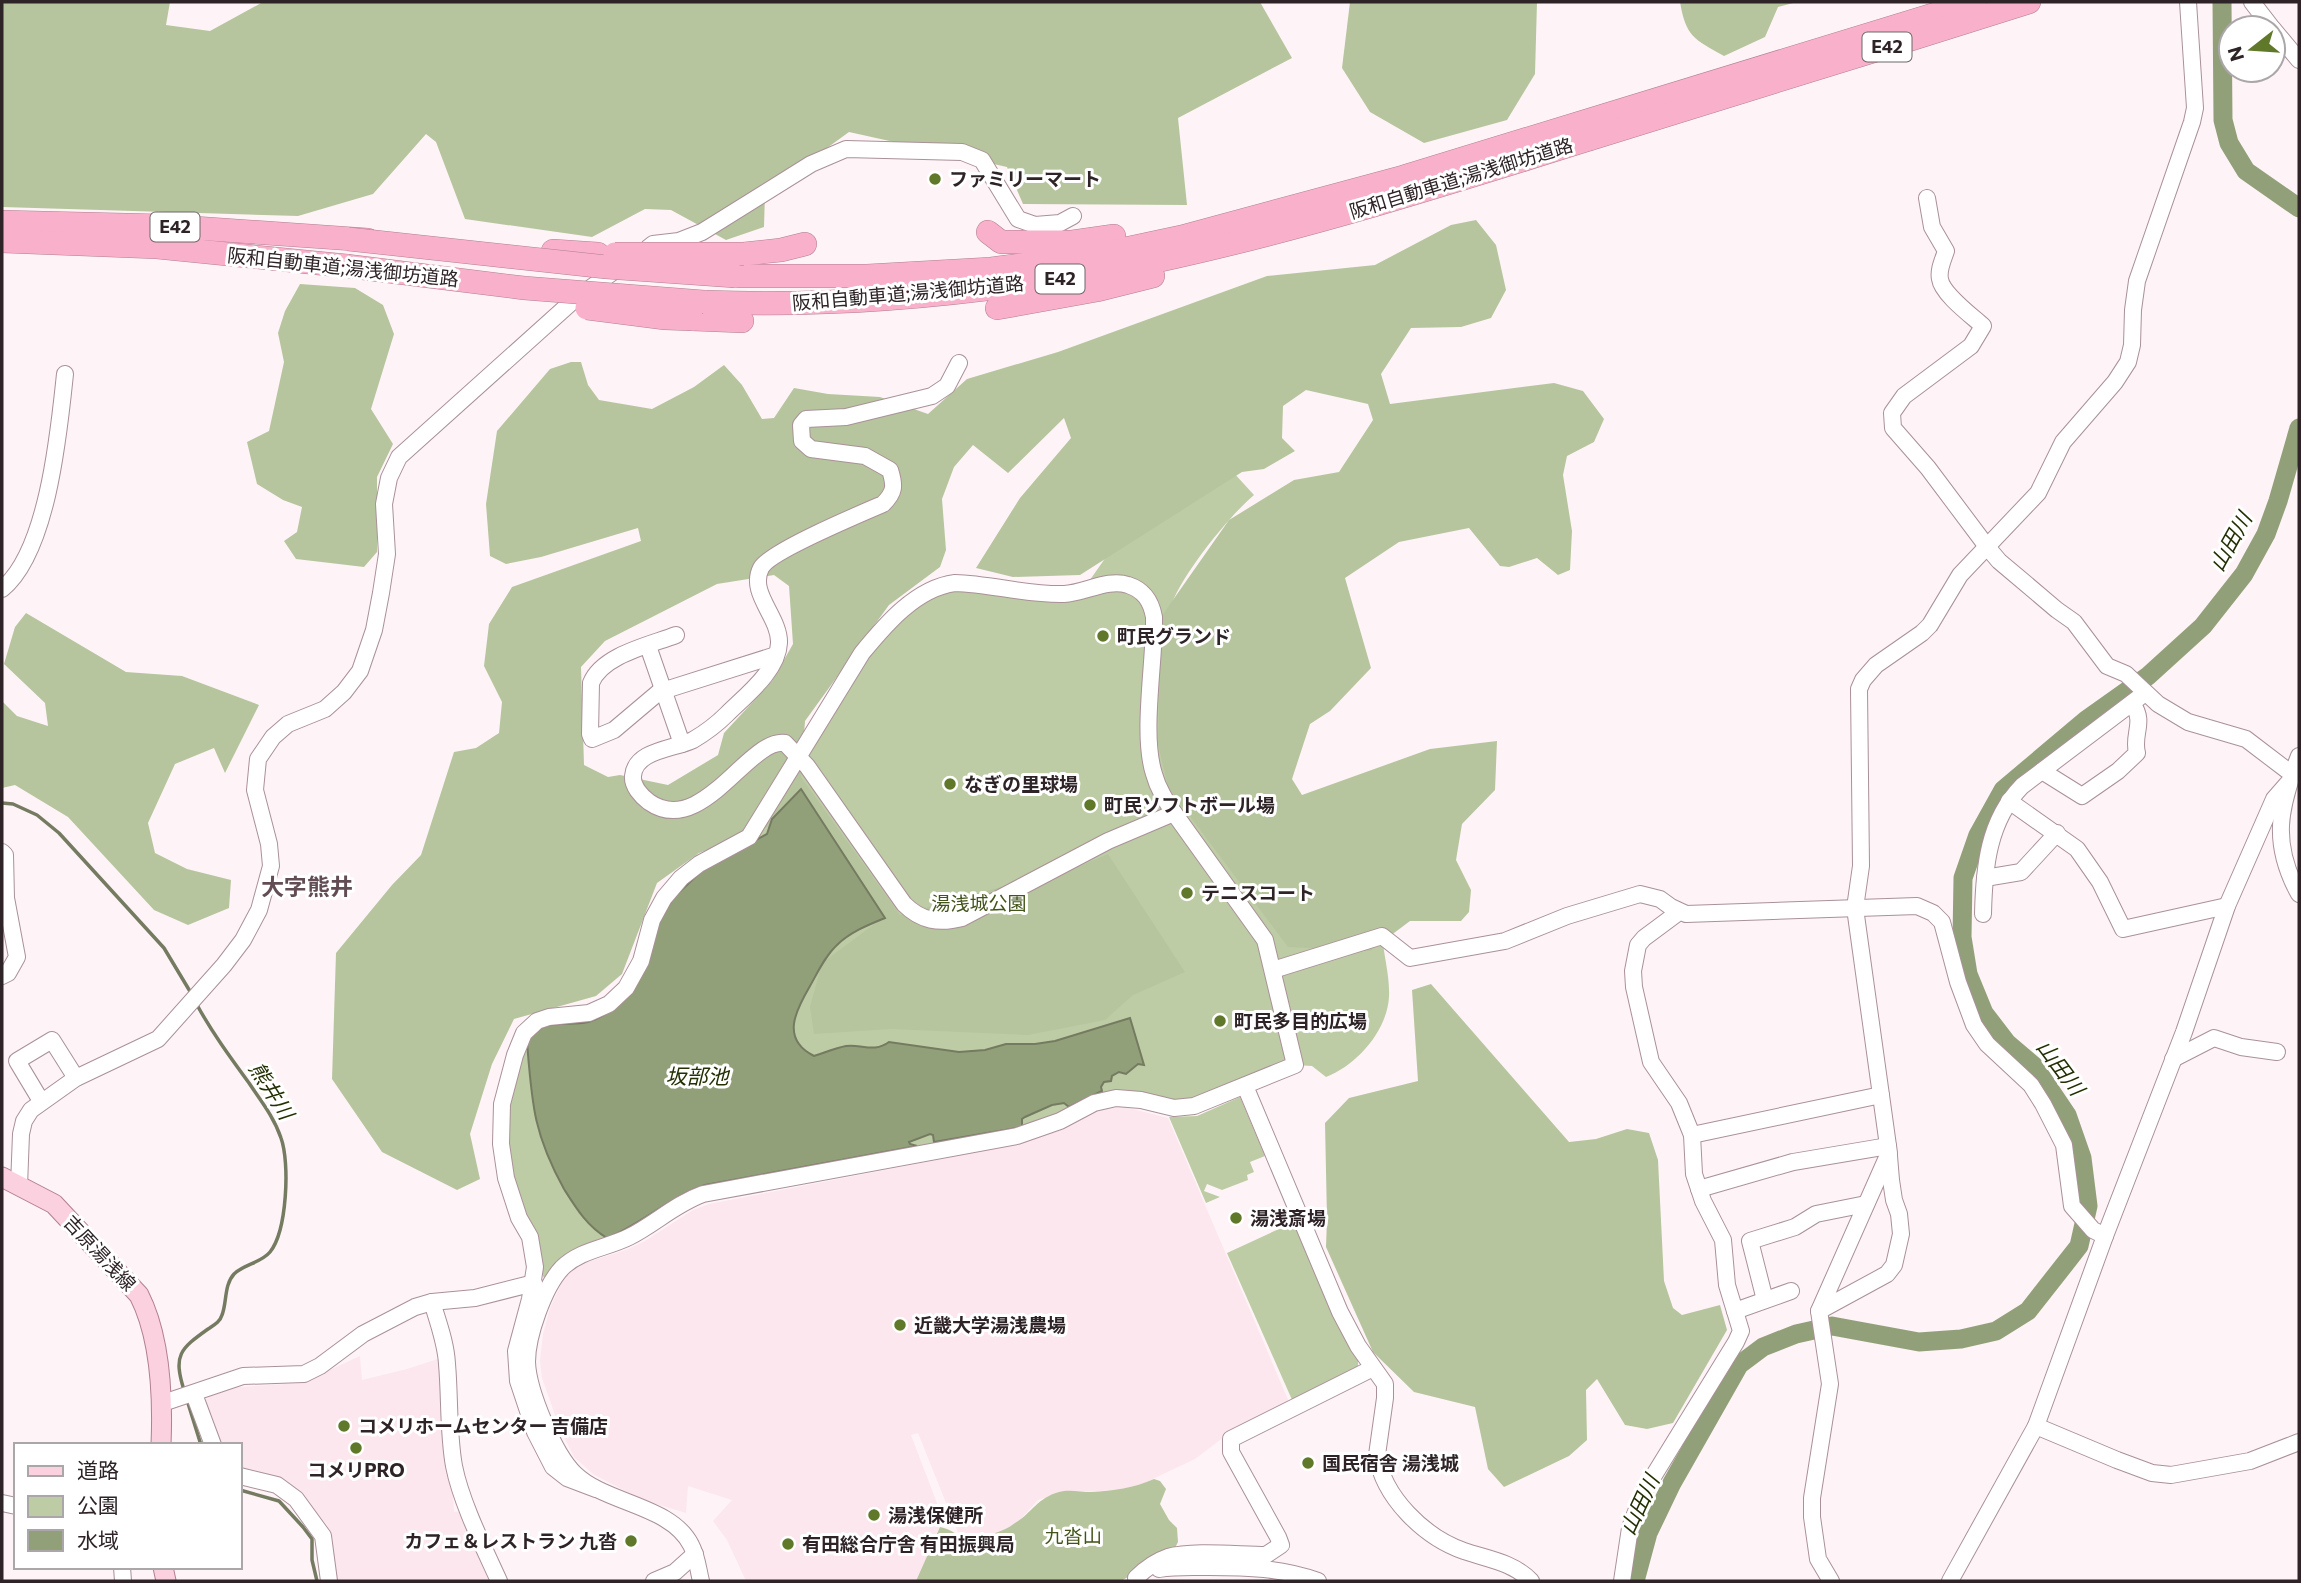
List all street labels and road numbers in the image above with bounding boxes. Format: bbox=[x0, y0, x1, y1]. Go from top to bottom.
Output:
road number: E42 bbox=[1862, 32, 1912, 62]
street label: 阪和自動車道;湯浅御坊道路 bbox=[1346, 133, 1575, 223]
road number: E42 bbox=[150, 212, 200, 242]
street label: 阪和自動車道;湯浅御坊道路 bbox=[226, 243, 460, 290]
road number: E42 bbox=[1036, 264, 1084, 293]
street label: 阪和自動車道;湯浅御坊道路 bbox=[791, 271, 1025, 314]
street label: 吉原湯浅線 bbox=[60, 1210, 141, 1295]

